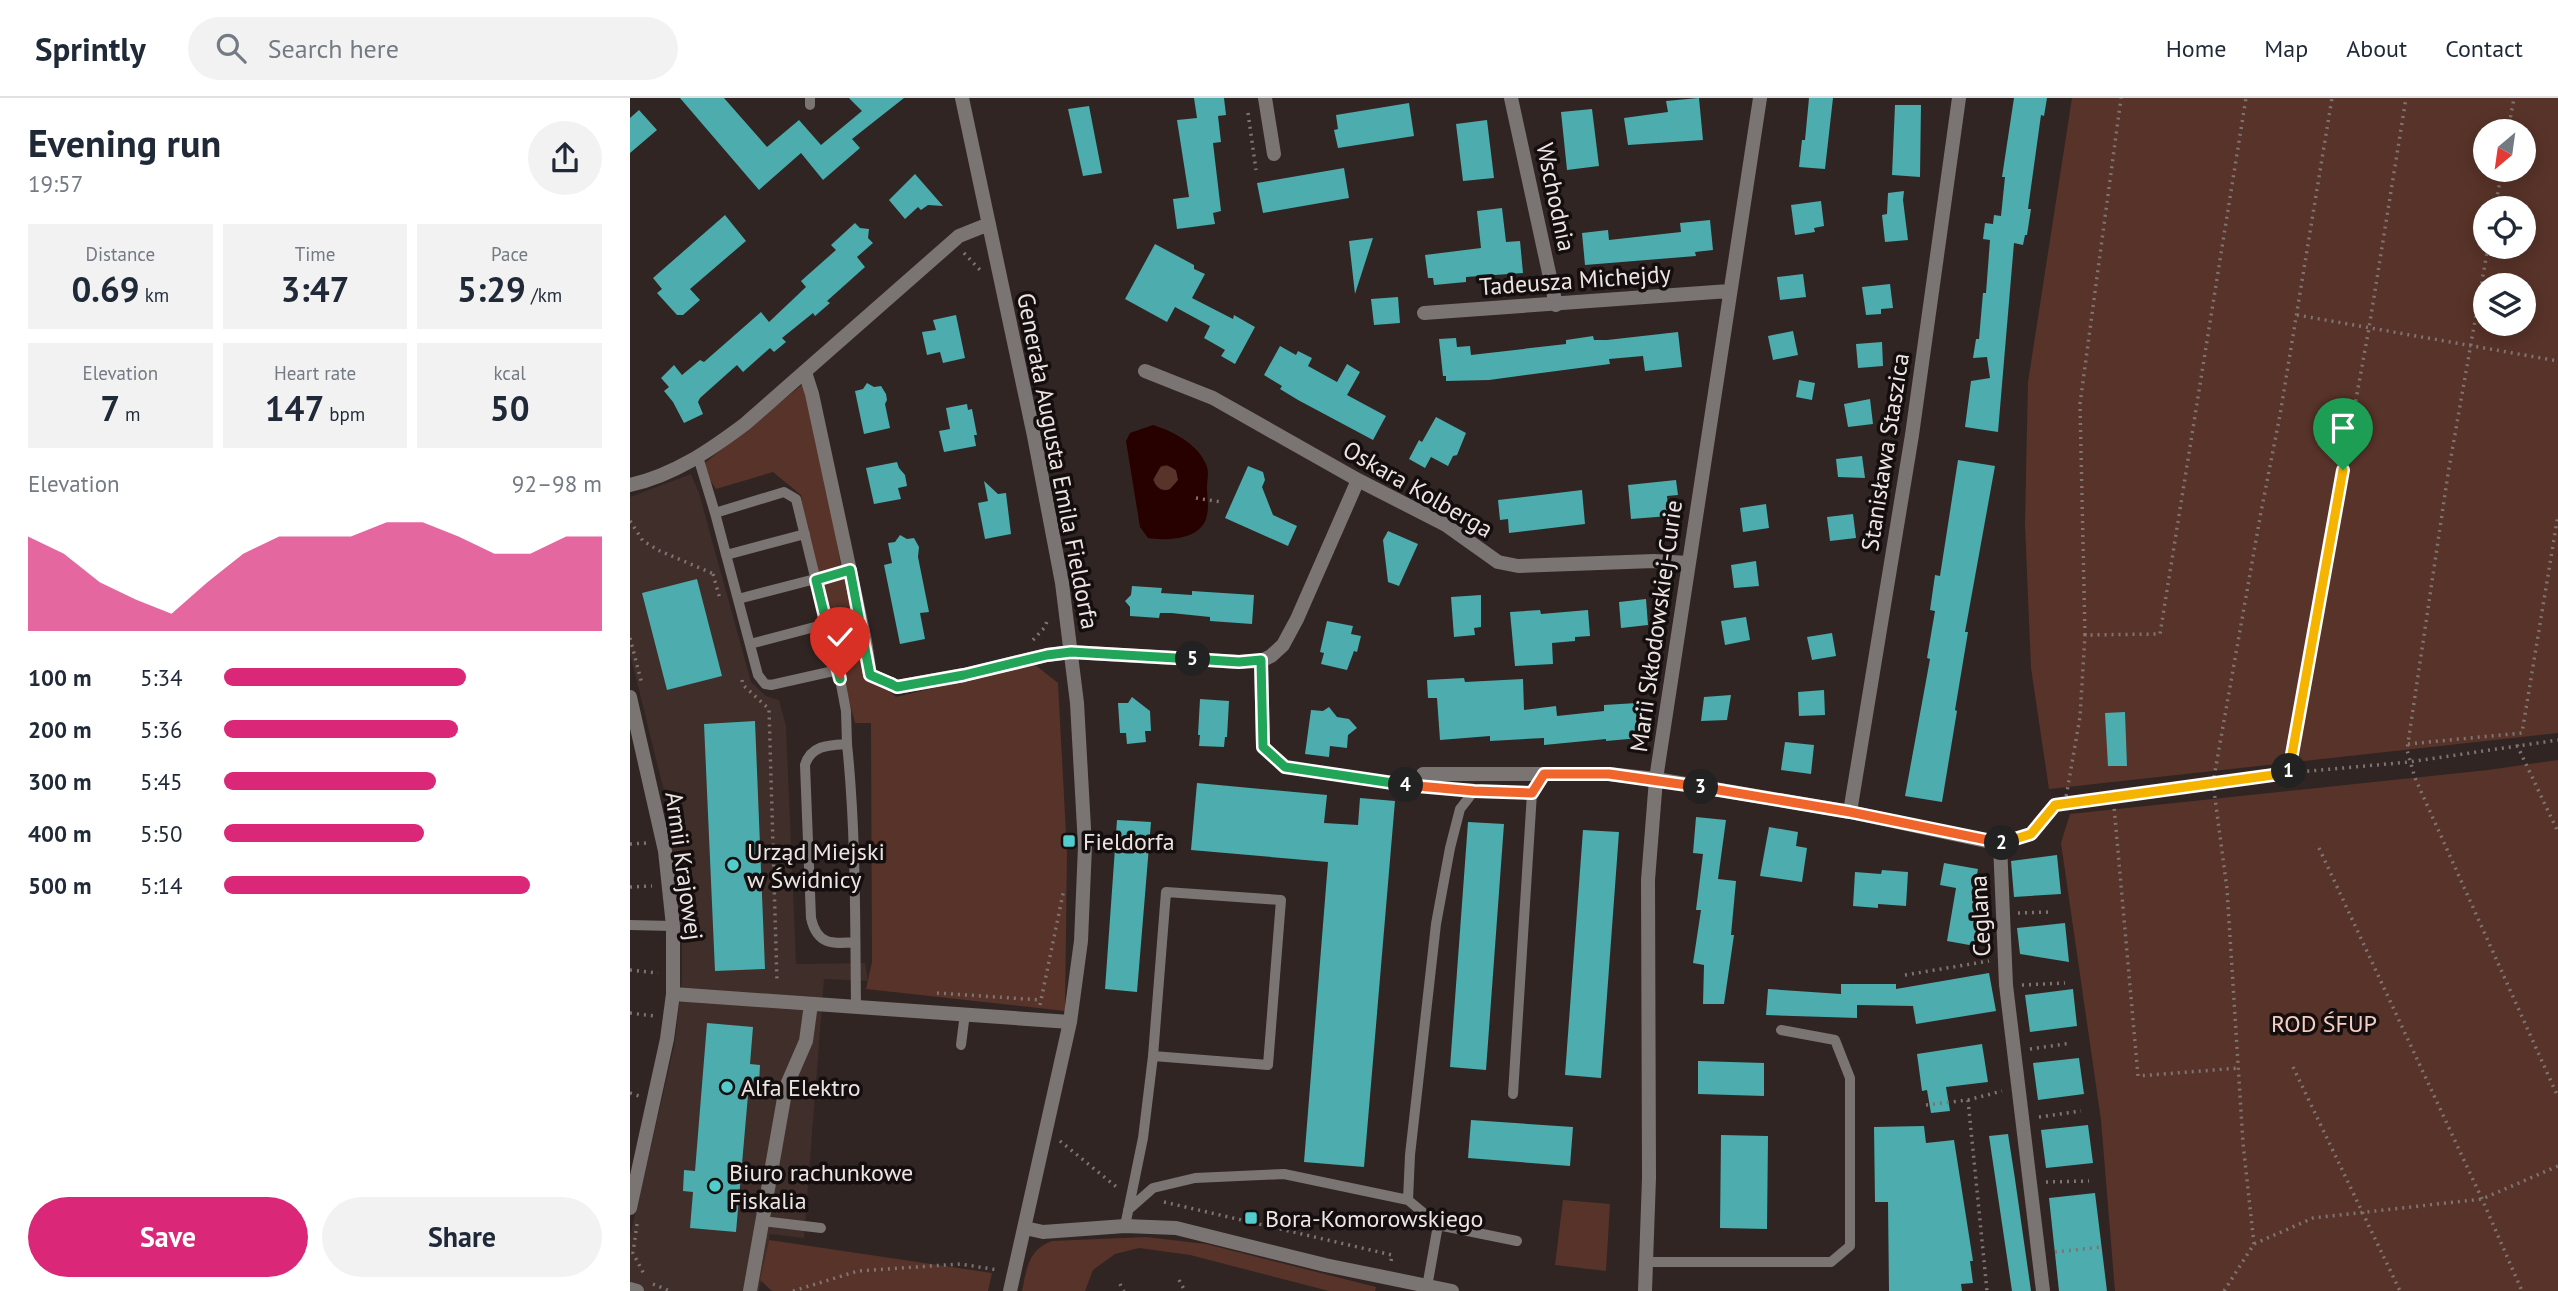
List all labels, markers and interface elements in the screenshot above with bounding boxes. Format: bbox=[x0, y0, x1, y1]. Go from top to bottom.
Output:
search box bbox=[188, 17, 678, 80]
text: Sprintly bbox=[35, 27, 146, 70]
icon: search bbox=[212, 29, 250, 67]
text: Search here bbox=[268, 32, 399, 65]
text: Home bbox=[2166, 33, 2226, 64]
text: Map bbox=[2264, 33, 2308, 64]
text: About bbox=[2346, 33, 2407, 64]
text: Contact bbox=[2445, 33, 2523, 64]
text: Evening run bbox=[28, 118, 221, 167]
north arrow bbox=[2473, 119, 2536, 182]
map controls bbox=[2473, 119, 2536, 336]
button: share bbox=[528, 121, 602, 195]
street label: Wschodnia bbox=[1529, 140, 1583, 254]
text: 19:57 bbox=[28, 169, 83, 198]
button: locate bbox=[2473, 196, 2536, 259]
text: Distance bbox=[86, 242, 155, 266]
text: Time bbox=[295, 242, 335, 266]
text: Pace bbox=[491, 242, 528, 266]
street label: Tadeusza Michejdy bbox=[1478, 258, 1672, 302]
text: 0.69 bbox=[71, 266, 140, 312]
text: 3:47 bbox=[281, 266, 349, 312]
text: 5:29 bbox=[457, 266, 526, 312]
button: layers bbox=[2473, 273, 2536, 336]
text: km bbox=[140, 283, 169, 307]
text: /km bbox=[526, 283, 562, 307]
street label: Generała Augusta Emila Fieldorfa bbox=[1010, 290, 1106, 632]
street label: Stanisława Staszica bbox=[1854, 351, 1916, 553]
text: Elevation bbox=[82, 361, 158, 385]
text: Heart rate bbox=[274, 361, 356, 385]
text: kcal bbox=[493, 361, 526, 385]
text: 7 bbox=[100, 385, 120, 431]
text: 147 bbox=[265, 385, 324, 431]
text: 50 bbox=[490, 385, 530, 431]
pin bbox=[2313, 398, 2373, 470]
text: m bbox=[120, 402, 141, 426]
text: bpm bbox=[324, 402, 365, 426]
icon: arrive bbox=[2324, 409, 2362, 447]
street label: Oskara Kolberga bbox=[1338, 434, 1498, 544]
text: Elevation bbox=[28, 469, 120, 498]
text: 92–98 m bbox=[512, 469, 602, 498]
street label: Marii Skłodowskiej-Curie bbox=[1623, 498, 1689, 754]
pin bbox=[810, 607, 870, 679]
icon: check bbox=[821, 618, 859, 656]
pin: 5 bbox=[1176, 642, 1210, 676]
text: 5 bbox=[1187, 646, 1198, 670]
text: 100 m bbox=[28, 663, 91, 692]
text: 5:34 bbox=[140, 663, 183, 692]
text: 200 m bbox=[28, 715, 91, 744]
text: 5:36 bbox=[140, 715, 183, 744]
pin: 1 bbox=[2272, 754, 2306, 788]
text: 1 bbox=[2283, 758, 2294, 782]
text: 300 m bbox=[28, 767, 91, 796]
text: 5:45 bbox=[140, 767, 183, 796]
pin: 4 bbox=[1388, 768, 1424, 802]
pin: 3 bbox=[1684, 770, 1718, 804]
text: 4 bbox=[1400, 772, 1411, 796]
text: 3 bbox=[1695, 774, 1706, 798]
street label: Armii Krajowej bbox=[658, 790, 710, 942]
text: 400 m bbox=[28, 819, 91, 848]
text: 5:50 bbox=[140, 819, 183, 848]
place label: Fieldorfa bbox=[1083, 826, 1175, 857]
pin: 2 bbox=[1984, 826, 2020, 860]
text: 2 bbox=[1996, 830, 2007, 854]
marker: Fieldorfa bbox=[1061, 833, 1077, 849]
place label: Urząd Miejski w Świdnicy bbox=[747, 836, 885, 895]
marker: Urząd Miejski w Świdnicy bbox=[725, 857, 741, 873]
text: 500 m bbox=[28, 871, 91, 900]
text: 5:14 bbox=[140, 871, 183, 900]
street label: Ceglana bbox=[1962, 874, 1998, 958]
park label: ROD ŚFUP bbox=[2271, 1008, 2377, 1039]
place label: Alfa Elektro bbox=[741, 1072, 861, 1103]
marker: Alfa Elektro bbox=[719, 1079, 735, 1095]
place label: Biuro rachunkowe Fiskalia bbox=[729, 1157, 913, 1216]
marker: Biuro rachunkowe Fiskalia bbox=[707, 1178, 723, 1194]
button: Save bbox=[28, 1197, 308, 1277]
button: Share bbox=[322, 1197, 602, 1277]
place label: Bora-Komorowskiego bbox=[1265, 1203, 1483, 1234]
marker: Bora-Komorowskiego bbox=[1243, 1210, 1259, 1226]

